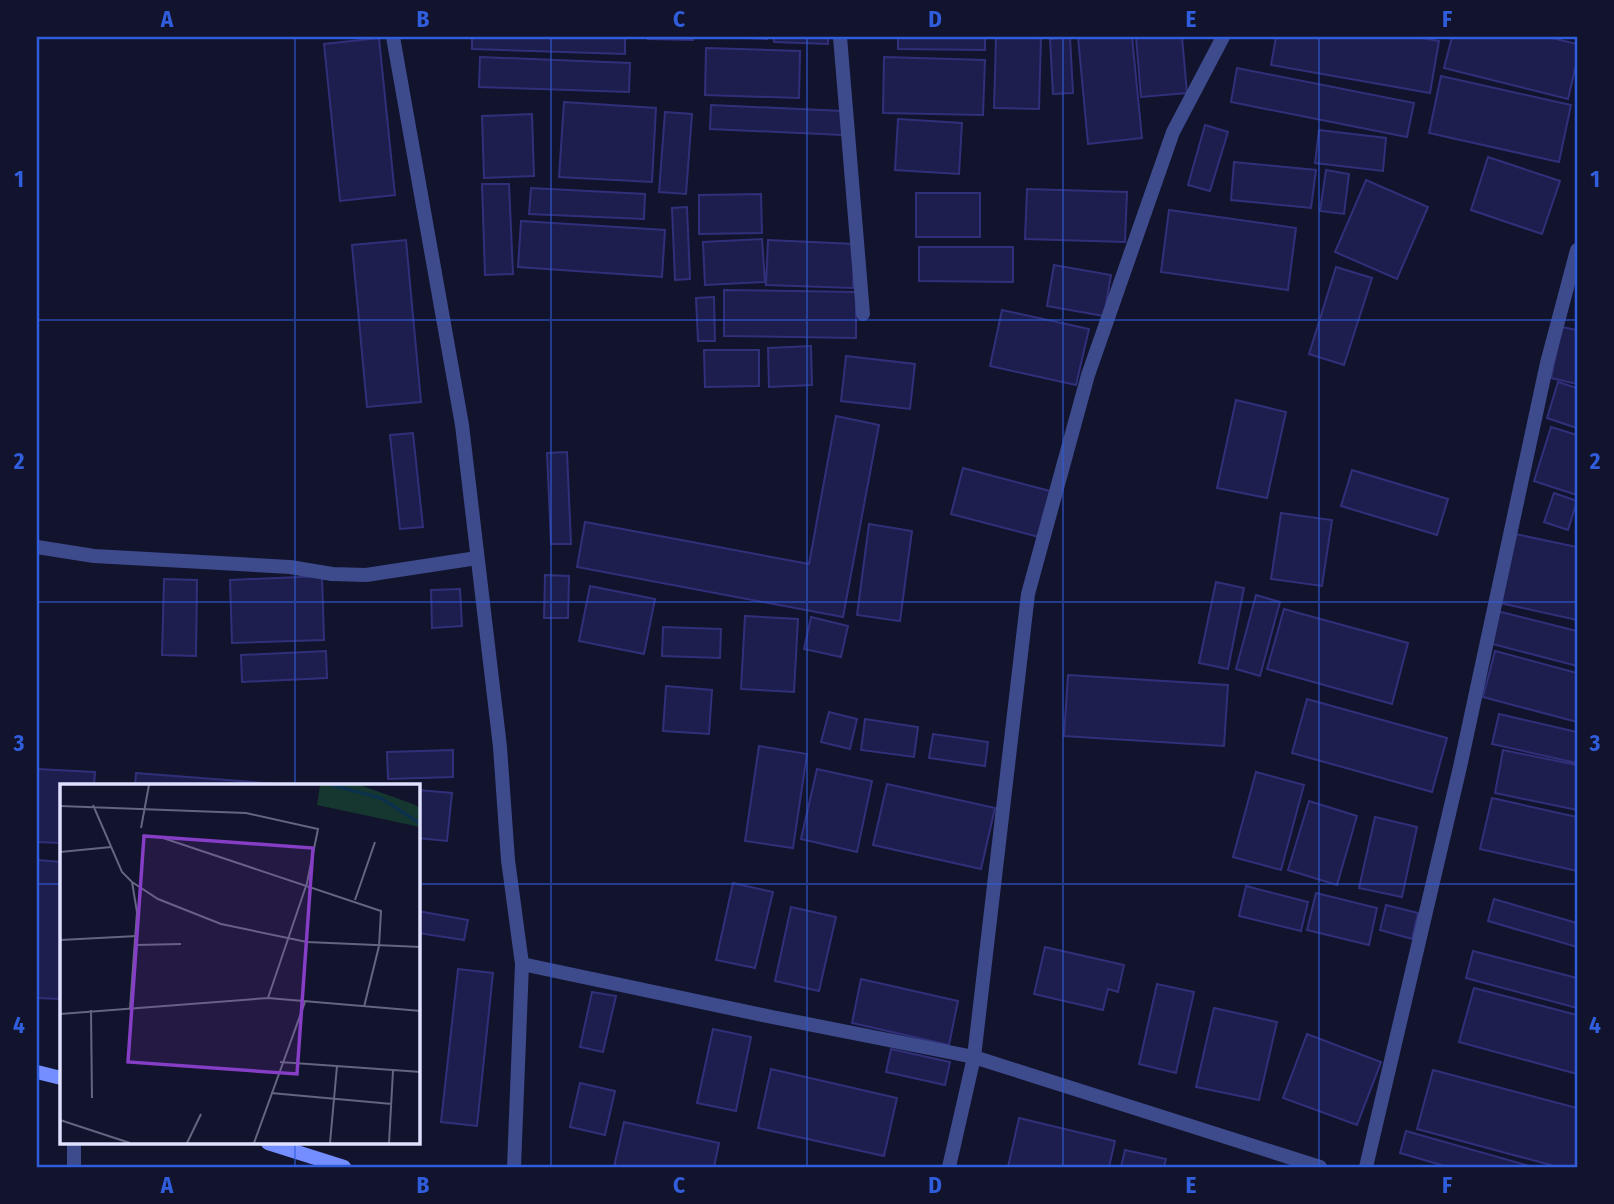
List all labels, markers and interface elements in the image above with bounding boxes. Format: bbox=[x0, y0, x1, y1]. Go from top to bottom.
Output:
text: A bbox=[160, 5, 174, 33]
text: B bbox=[417, 5, 430, 33]
text: C bbox=[673, 5, 685, 33]
text: D bbox=[928, 5, 942, 33]
text: E bbox=[1186, 5, 1197, 33]
text: F bbox=[1442, 5, 1452, 33]
text: 1 bbox=[14, 165, 24, 193]
text: 1 bbox=[1590, 165, 1600, 193]
text: 2 bbox=[13, 447, 25, 475]
text: 2 bbox=[1589, 447, 1601, 475]
text: 3 bbox=[13, 729, 25, 757]
text: 3 bbox=[1589, 729, 1601, 757]
inset map bbox=[60, 784, 420, 1144]
text: 4 bbox=[13, 1011, 25, 1039]
text: 4 bbox=[1589, 1011, 1601, 1039]
text: A bbox=[160, 1171, 174, 1199]
text: B bbox=[417, 1171, 430, 1199]
text: C bbox=[673, 1171, 685, 1199]
text: D bbox=[928, 1171, 942, 1199]
text: E bbox=[1186, 1171, 1197, 1199]
text: F bbox=[1442, 1171, 1452, 1199]

